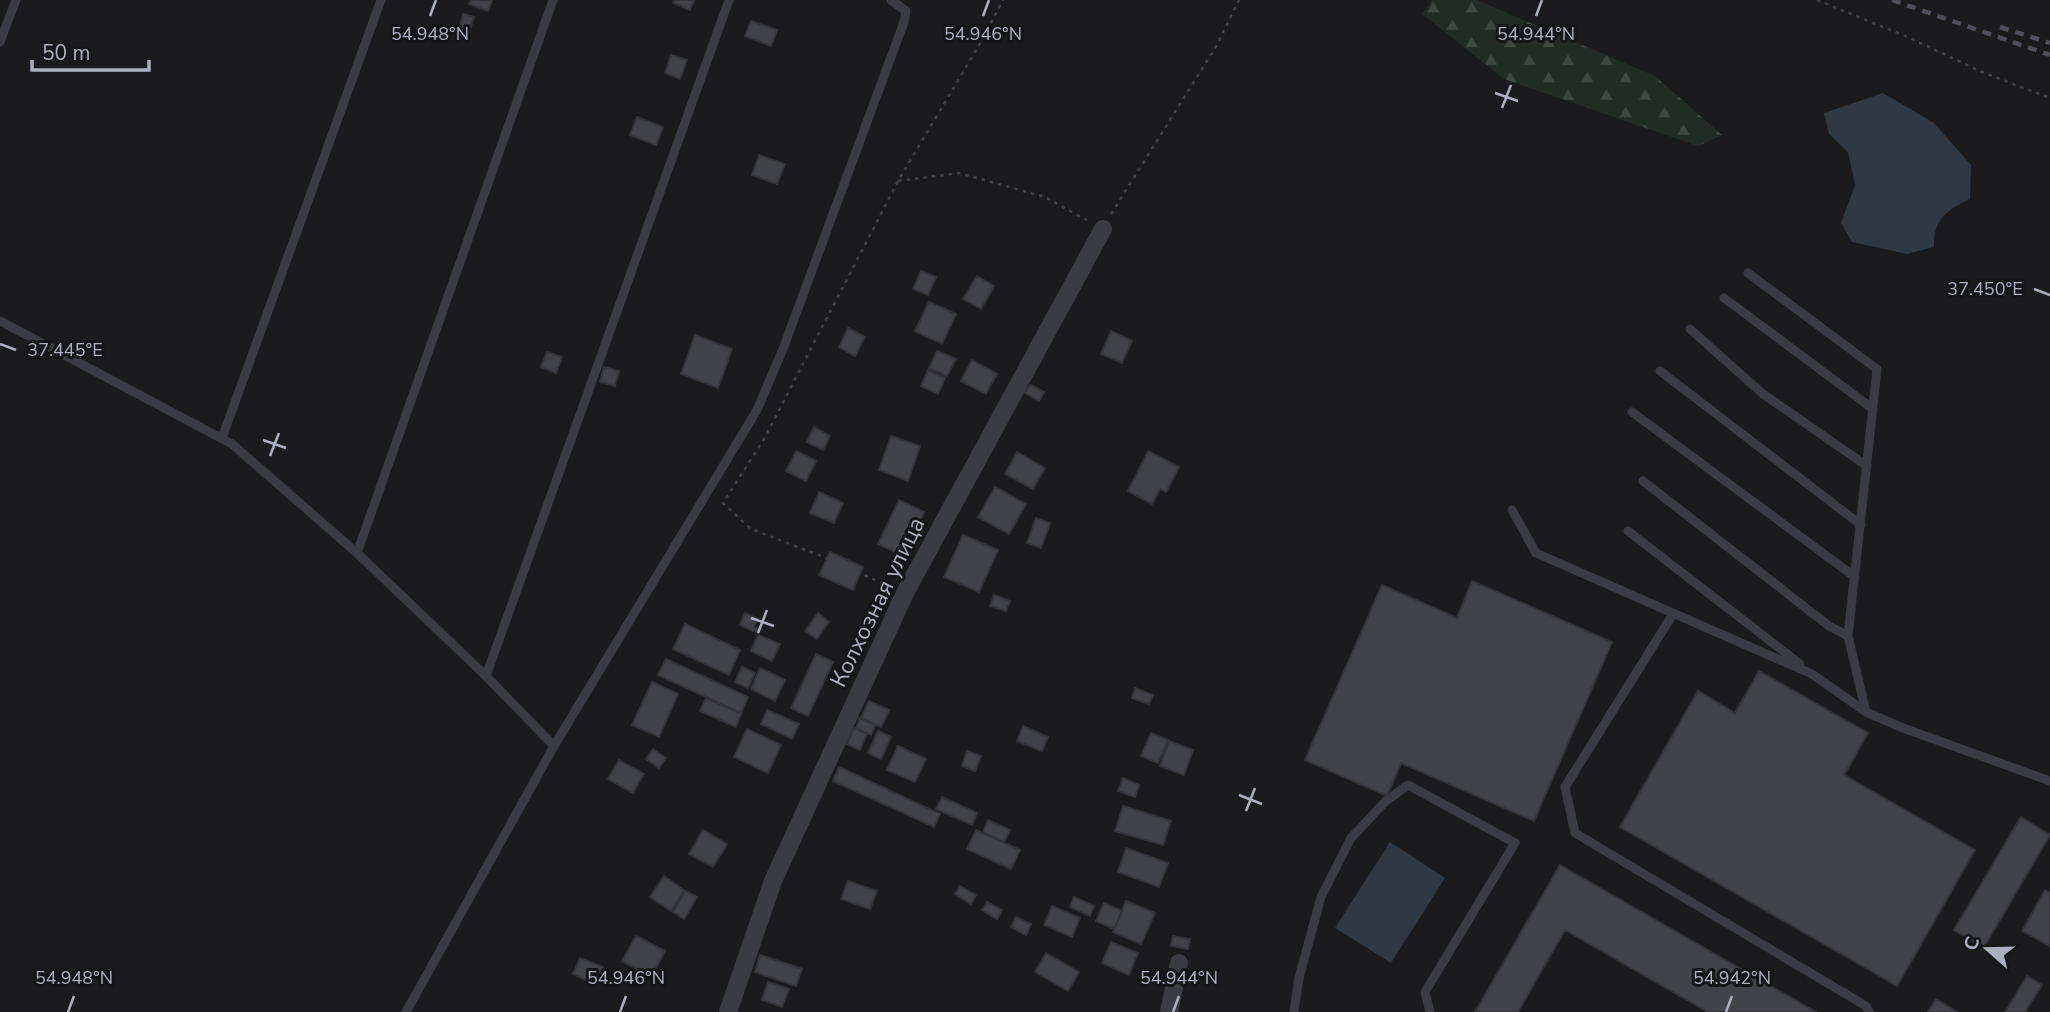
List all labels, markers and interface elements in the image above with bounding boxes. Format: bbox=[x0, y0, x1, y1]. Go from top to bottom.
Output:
text: 54.948°N bbox=[391, 22, 469, 46]
text: 54.946°N bbox=[944, 22, 1022, 46]
text: 54.944°N bbox=[1497, 22, 1575, 46]
scale bar bbox=[32, 28, 149, 72]
text: 50 m bbox=[42, 39, 91, 67]
text: 37.450°E bbox=[1947, 277, 2023, 301]
text: 37.445°E bbox=[27, 338, 103, 362]
street label: Колхозная улица bbox=[823, 512, 932, 692]
north arrow bbox=[1952, 914, 2022, 984]
text: С bbox=[1958, 933, 1986, 954]
text: 54.948°N bbox=[35, 966, 113, 990]
text: 54.946°N bbox=[587, 966, 665, 990]
text: 54.944°N bbox=[1140, 966, 1218, 990]
text: 54.942°N bbox=[1693, 966, 1771, 990]

